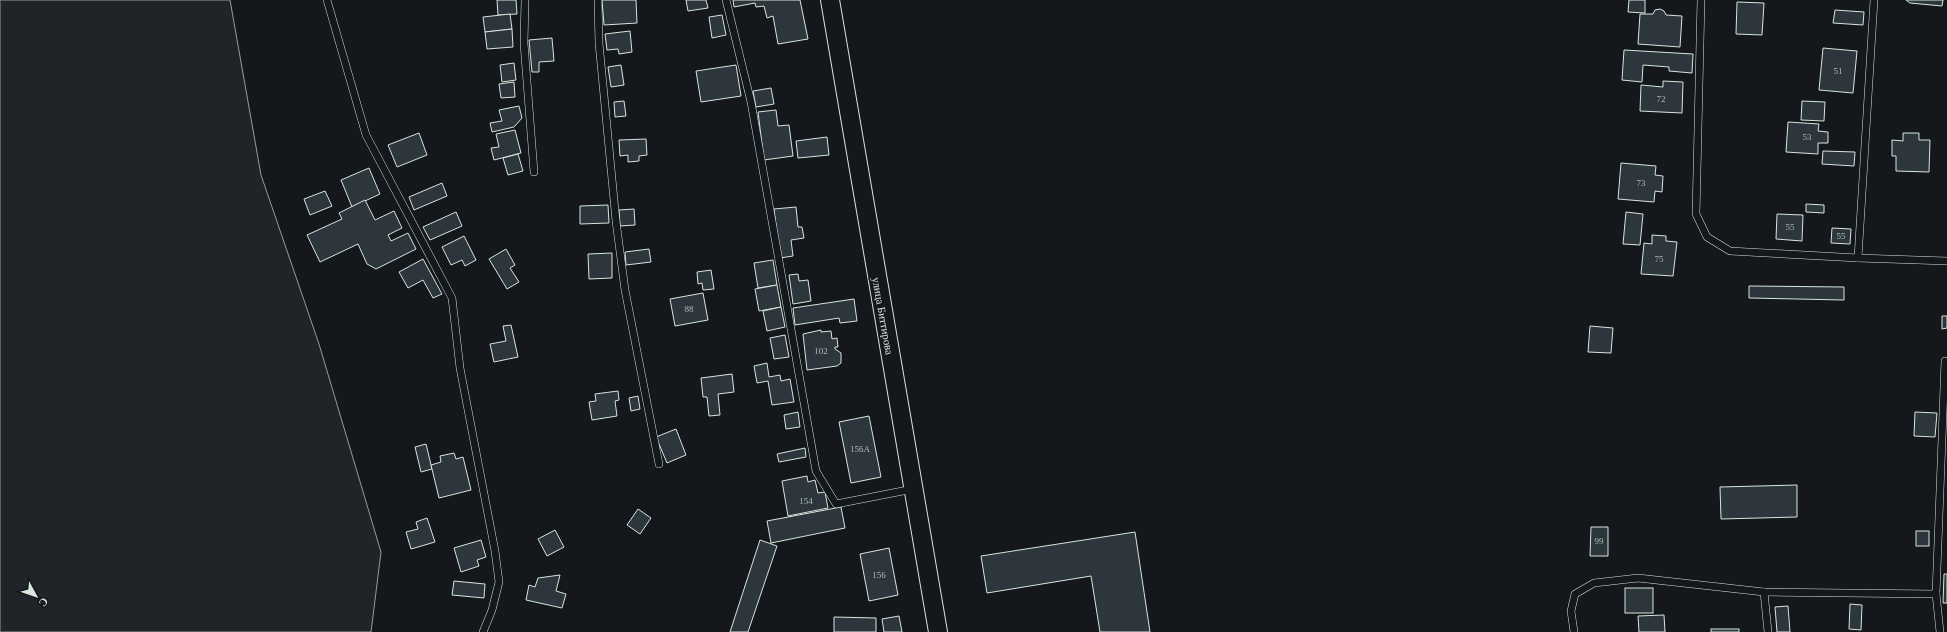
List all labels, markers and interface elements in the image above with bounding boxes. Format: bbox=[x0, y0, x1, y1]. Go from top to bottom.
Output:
house number: 51 bbox=[1834, 66, 1843, 76]
house number: 72 bbox=[1657, 94, 1666, 104]
house number: 53 bbox=[1803, 132, 1812, 142]
house number: 73 bbox=[1637, 178, 1646, 188]
house number: 55 bbox=[1786, 222, 1795, 232]
house number: 55 bbox=[1837, 231, 1846, 241]
house number: 75 bbox=[1655, 254, 1664, 264]
street label: улица Биттирова bbox=[870, 276, 896, 356]
house number: 88 bbox=[685, 304, 694, 314]
house number: 102 bbox=[814, 346, 828, 356]
house number: 156А bbox=[850, 444, 871, 454]
house number: 154 bbox=[799, 496, 813, 506]
house number: 99 bbox=[1595, 536, 1604, 546]
house number: 156 bbox=[872, 570, 886, 580]
north arrow bbox=[16, 576, 56, 616]
text: С bbox=[36, 596, 51, 609]

